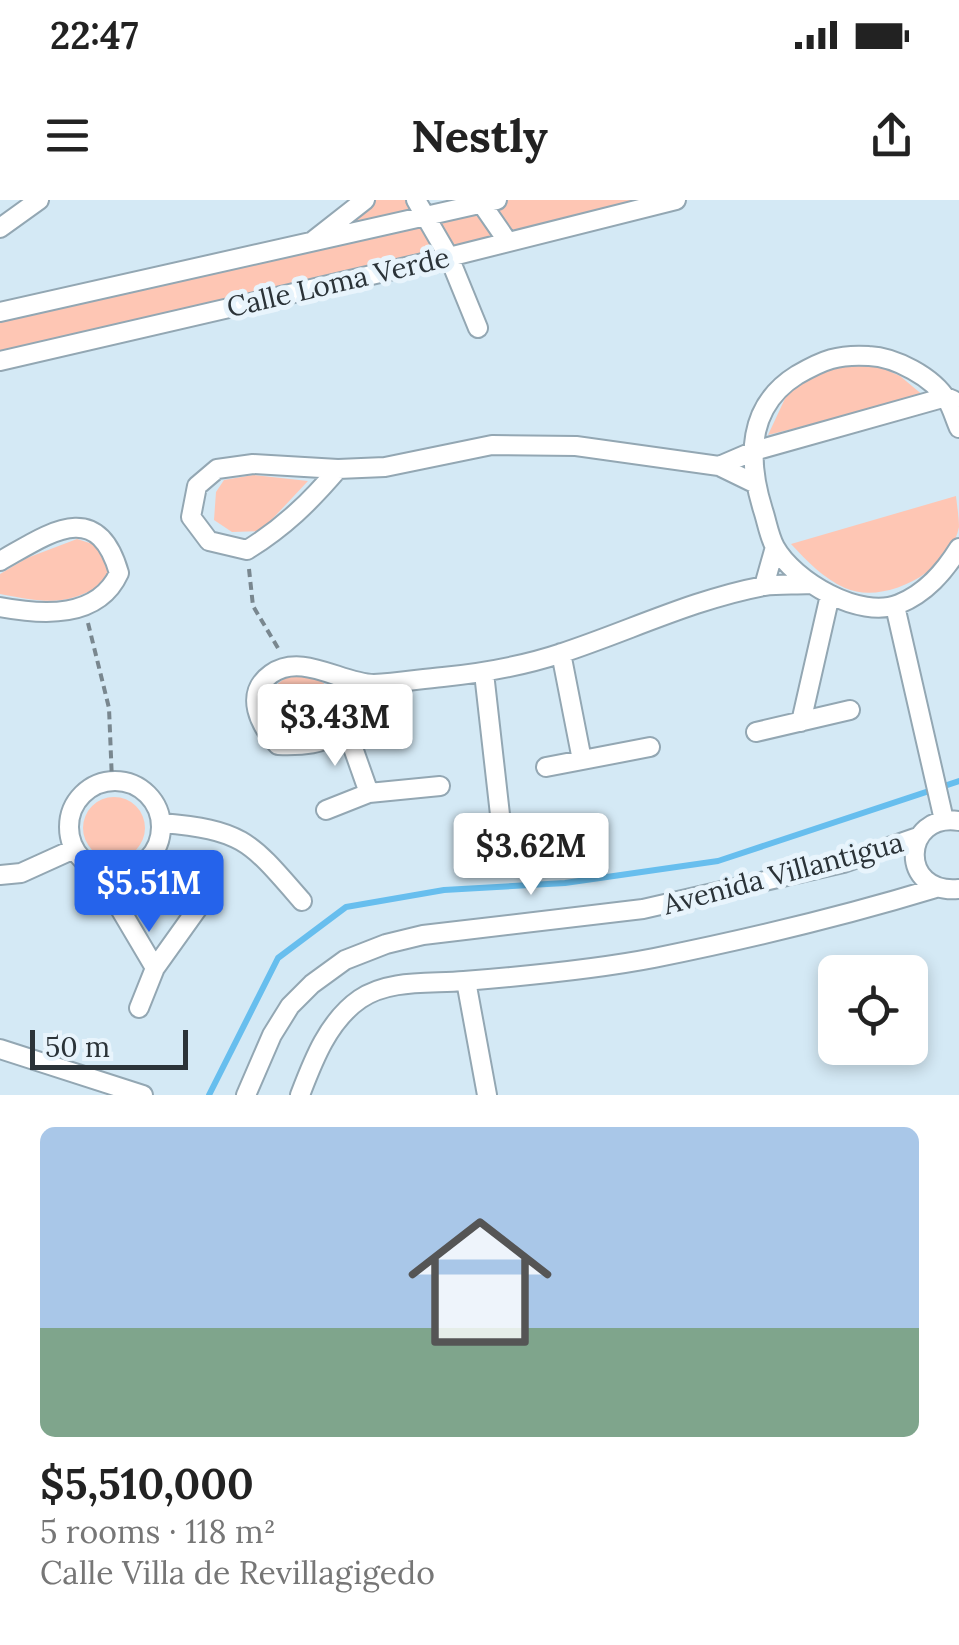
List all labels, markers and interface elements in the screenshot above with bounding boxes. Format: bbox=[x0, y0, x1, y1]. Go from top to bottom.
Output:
text: 22:47 bbox=[50, 11, 139, 59]
text: Nestly bbox=[411, 107, 548, 164]
icon: menu bbox=[40, 108, 95, 163]
icon: share bbox=[864, 108, 919, 163]
street label: Calle Loma Verde bbox=[223, 239, 453, 325]
pin: $3.43M bbox=[254, 684, 416, 769]
text: $3.43M bbox=[280, 696, 390, 737]
pin: $3.62M bbox=[450, 813, 612, 898]
street label: Avenida Villantigua bbox=[658, 824, 907, 923]
text: $3.62M bbox=[476, 825, 586, 866]
pin: $5.51M bbox=[68, 850, 230, 935]
text: $5.51M bbox=[97, 862, 201, 903]
map controls bbox=[818, 955, 928, 1065]
button: locate bbox=[818, 955, 928, 1065]
scale bar bbox=[30, 1025, 188, 1070]
text: 50 m bbox=[45, 1029, 110, 1065]
icon: home bbox=[390, 1192, 570, 1372]
text: $5,510,000 bbox=[40, 1457, 254, 1511]
text: 5 rooms · 118 m² bbox=[40, 1511, 276, 1552]
text: Calle Villa de Revillagigedo bbox=[40, 1552, 435, 1593]

